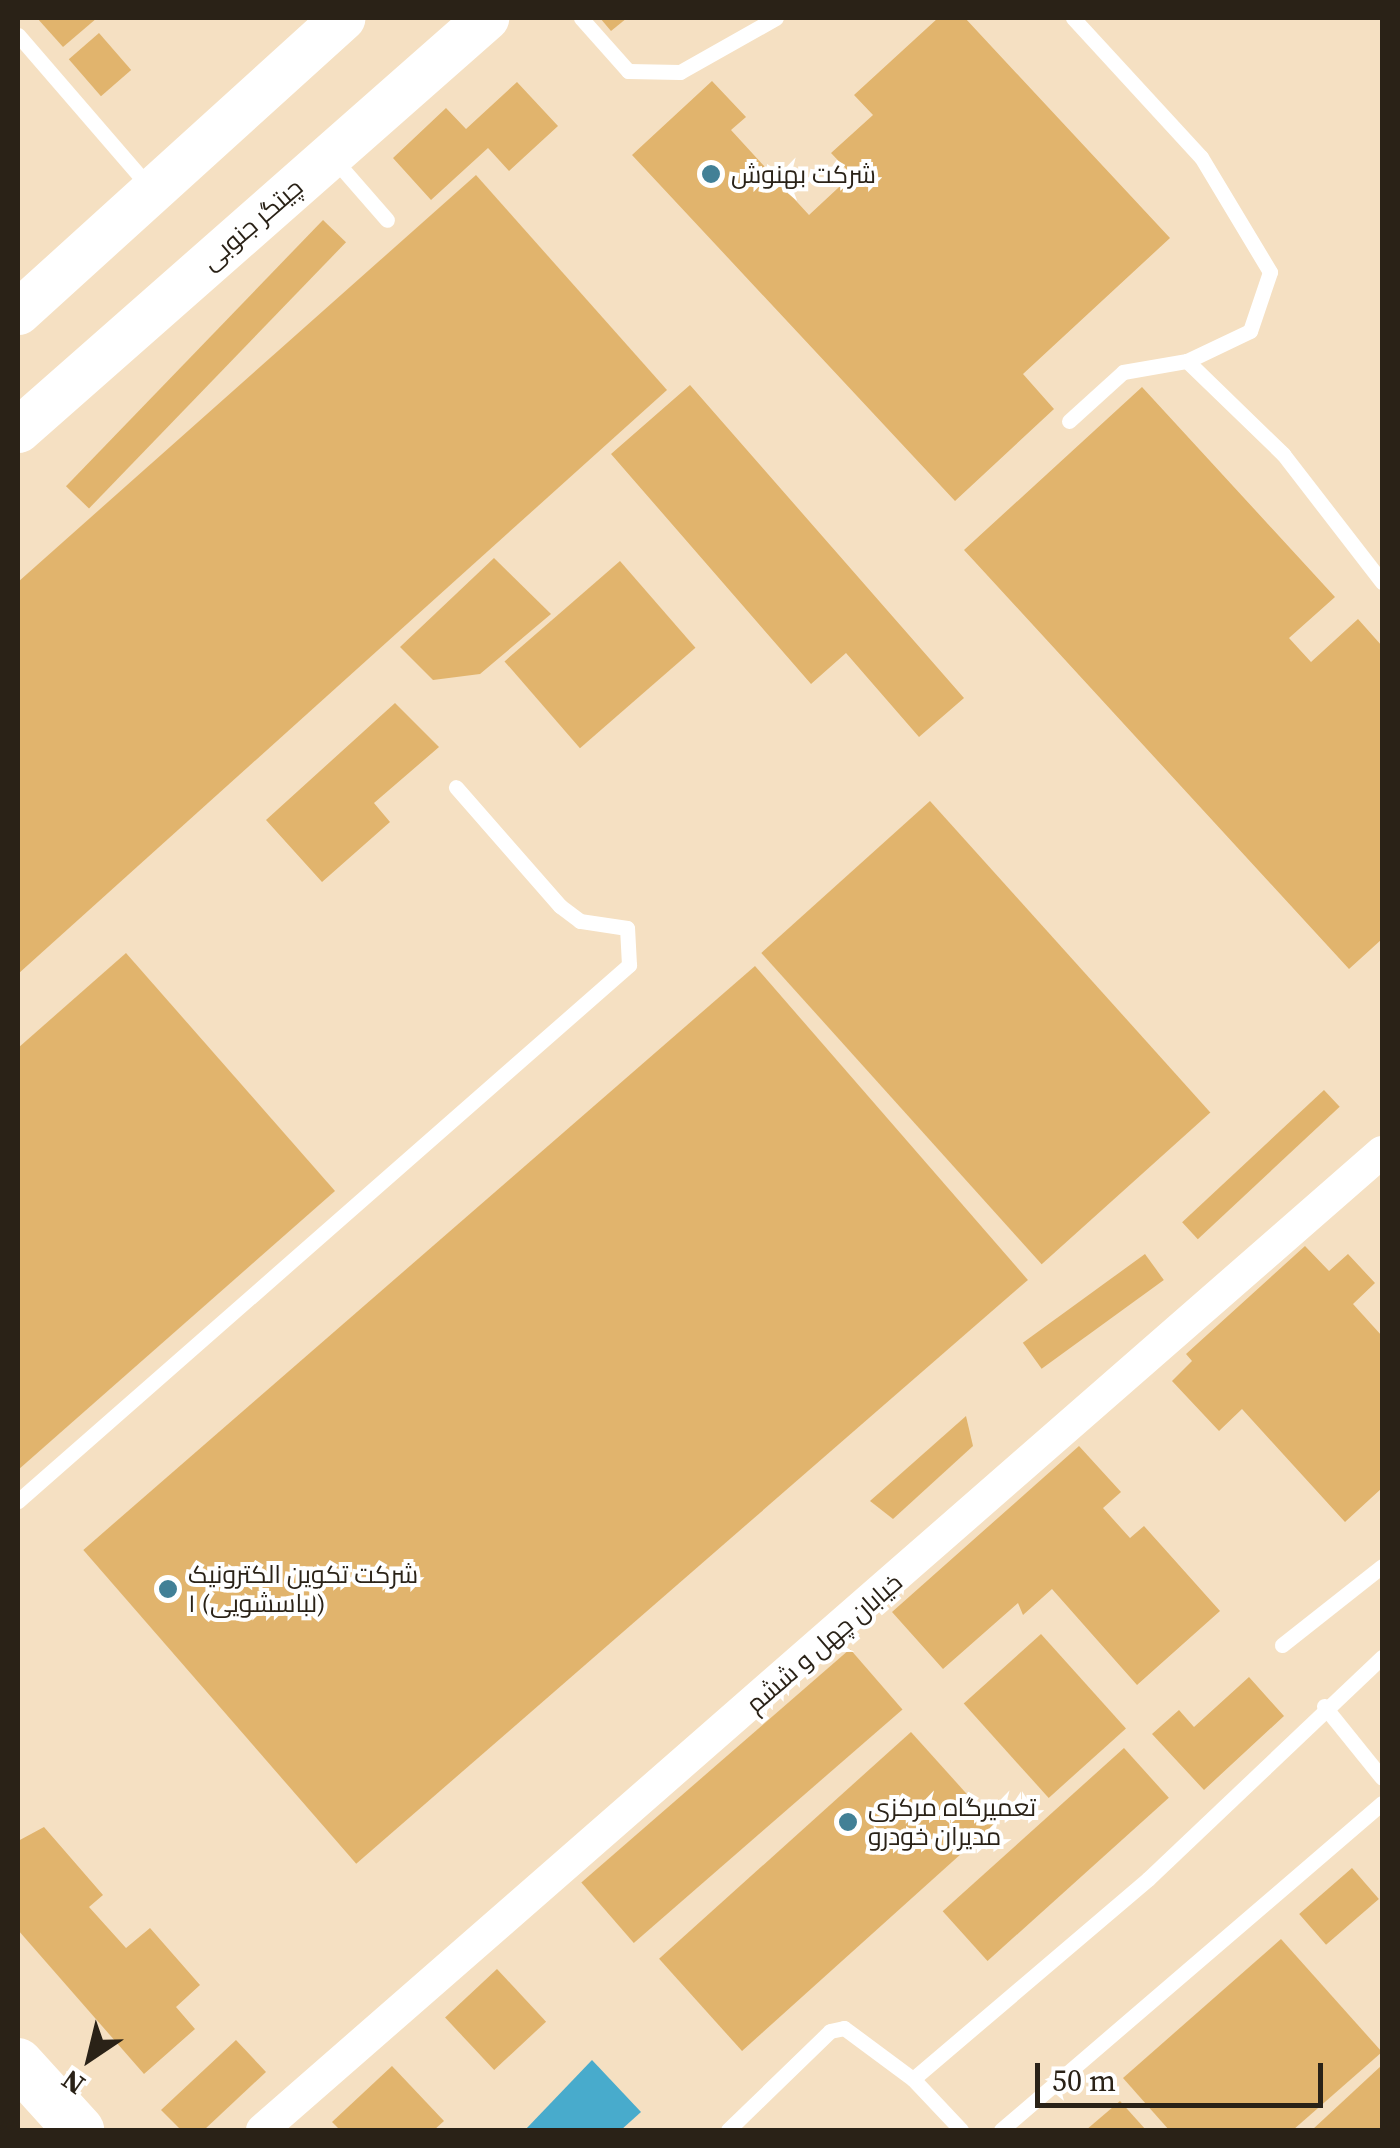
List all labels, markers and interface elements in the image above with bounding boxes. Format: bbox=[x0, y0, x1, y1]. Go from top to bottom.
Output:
place label: شرکت بهنوش bbox=[731, 159, 876, 189]
marker: شرکت بهنوش bbox=[700, 163, 722, 185]
street label: چیتگر جنوبی bbox=[195, 172, 309, 276]
place label: شرکت تکوین الکترونیک ۱ (لباسشویی) bbox=[188, 1560, 418, 1619]
street label: خیابان چهل و ششم bbox=[740, 1567, 908, 1719]
marker: شرکت تکوین الکترونیک ۱ (لباسشویی) bbox=[157, 1578, 179, 1600]
place label: تعمیرگاه مرکزی مدیران خودرو bbox=[868, 1793, 1036, 1852]
marker: تعمیرگاه مرکزی مدیران خودرو bbox=[837, 1811, 859, 1833]
north arrow bbox=[40, 2008, 140, 2108]
scale bar bbox=[1040, 2043, 1328, 2105]
text: 50 m bbox=[1052, 2060, 1116, 2101]
text: N bbox=[54, 2061, 92, 2104]

